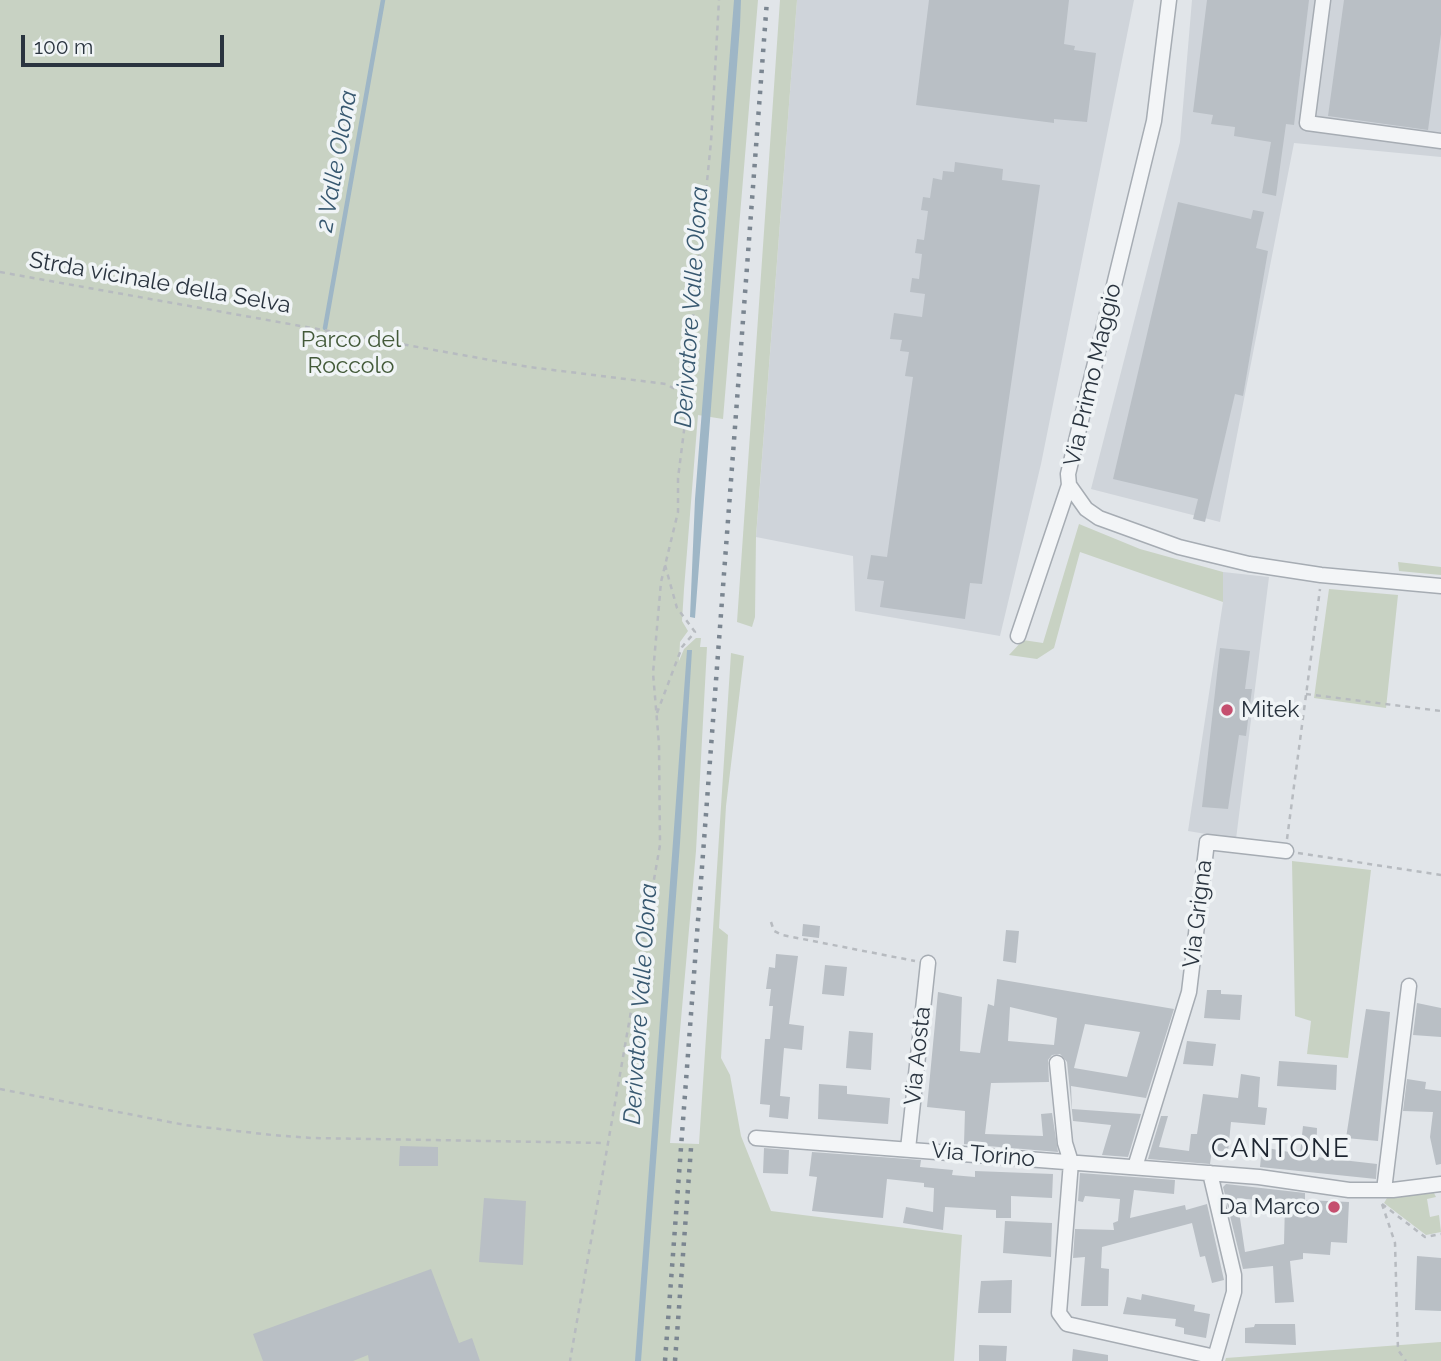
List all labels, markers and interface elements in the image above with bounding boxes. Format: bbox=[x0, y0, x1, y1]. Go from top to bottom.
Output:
scale bar bbox=[24, 21, 228, 65]
text: 100 m bbox=[34, 34, 93, 59]
water label: 2 Valle Olona bbox=[310, 88, 364, 234]
water label: Derivatore Valle Olona bbox=[669, 186, 715, 428]
street label: Strda vicinale della Selva bbox=[27, 246, 293, 320]
street label: Via Primo Maggio bbox=[1059, 281, 1127, 469]
park label: Parco del Roccolo bbox=[301, 326, 401, 380]
place label: Mitek bbox=[1241, 696, 1299, 724]
marker: Mitek bbox=[1219, 702, 1235, 718]
street label: Via Grigna bbox=[1178, 858, 1218, 970]
water label: Derivatore Valle Olona bbox=[618, 883, 664, 1125]
street label: Via Aosta bbox=[899, 1005, 937, 1107]
district label: CANTONE bbox=[1212, 1133, 1350, 1165]
street label: Via Torino bbox=[930, 1137, 1036, 1173]
place label: Da Marco bbox=[1219, 1193, 1320, 1221]
marker: Da Marco bbox=[1326, 1199, 1342, 1215]

